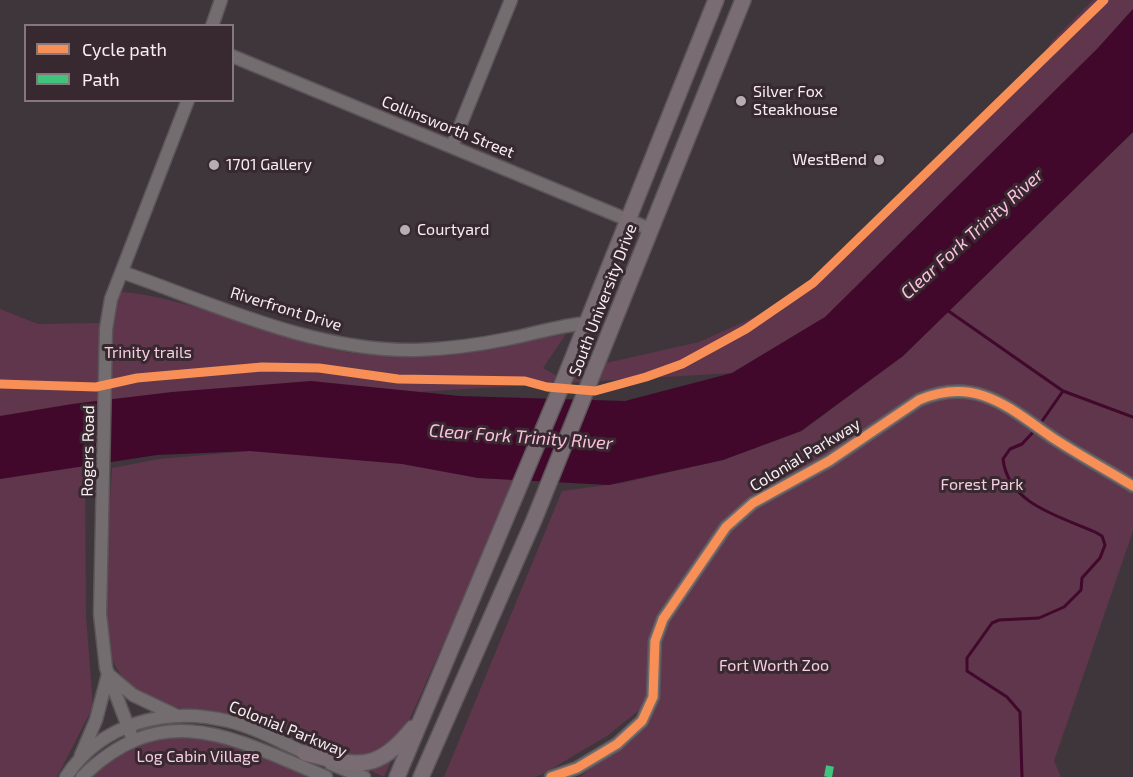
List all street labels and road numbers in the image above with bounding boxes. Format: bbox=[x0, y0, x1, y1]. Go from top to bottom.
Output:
street label: Collinsworth Street bbox=[379, 92, 517, 162]
street label: South University Drive bbox=[565, 221, 641, 379]
street label: Riverfront Drive bbox=[228, 283, 344, 335]
street label: Rogers Road bbox=[78, 405, 98, 497]
street label: Colonial Parkway bbox=[746, 414, 864, 496]
street label: Colonial Parkway bbox=[226, 697, 350, 761]

